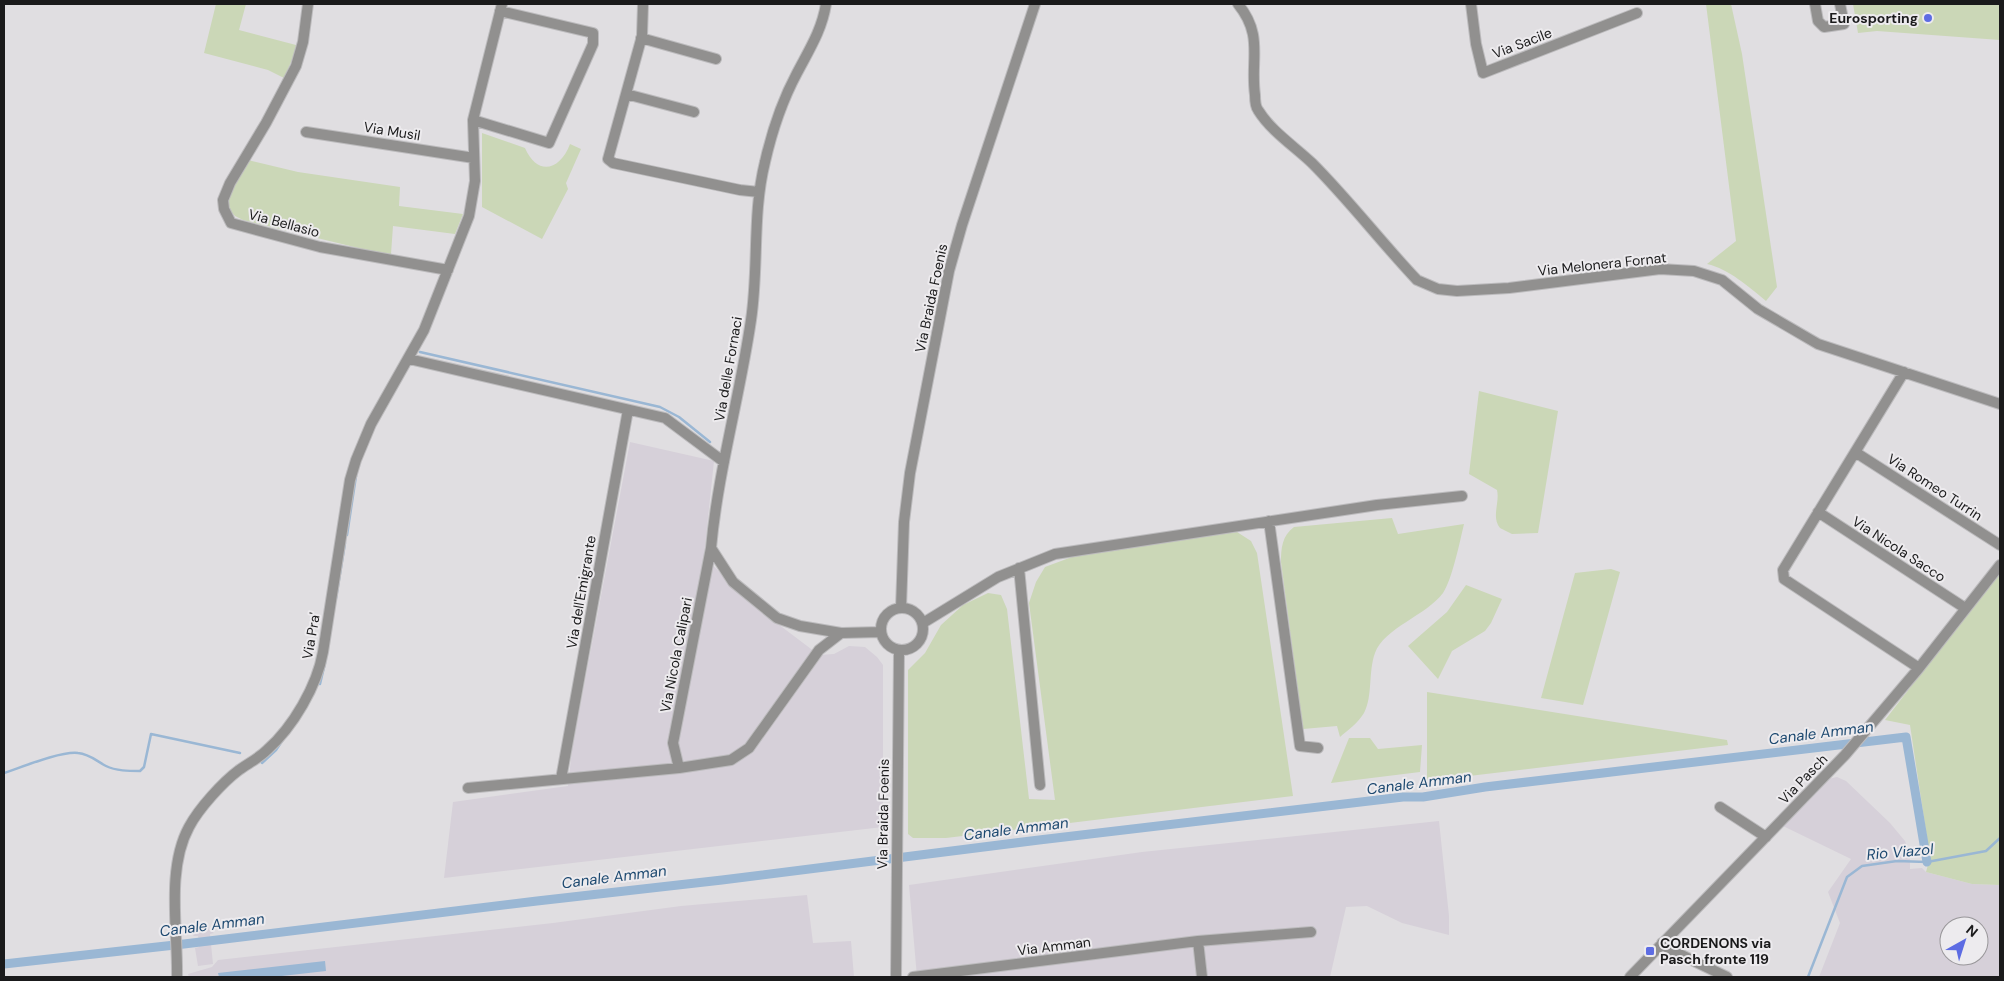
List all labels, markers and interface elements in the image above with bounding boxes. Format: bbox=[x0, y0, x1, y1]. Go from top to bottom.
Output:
place label: Eurosporting bbox=[1829, 9, 1918, 27]
marker: Eurosporting bbox=[1922, 12, 1934, 24]
street label: Via Sacile bbox=[1490, 23, 1554, 63]
street label: Via Musil bbox=[362, 118, 422, 144]
street label: Via Bellasio bbox=[246, 205, 322, 241]
street label: Via Braida Foenis bbox=[911, 242, 951, 354]
street label: Via Melonera Fornat bbox=[1537, 248, 1667, 280]
street label: Via delle Fornaci bbox=[710, 315, 746, 423]
street label: Via Romeo Turrin bbox=[1884, 450, 1986, 524]
street label: Via Nicola Sacco bbox=[1849, 512, 1949, 586]
street label: Via dell'Emigrante bbox=[562, 534, 600, 650]
street label: Via Nicola Calipari bbox=[656, 596, 696, 714]
street label: Via Pra' bbox=[298, 611, 324, 661]
water label: Canale Amman bbox=[1767, 717, 1875, 749]
street label: Via Pasch bbox=[1775, 750, 1831, 808]
street label: Via Braida Foenis bbox=[873, 759, 893, 869]
water label: Canale Amman bbox=[1365, 767, 1473, 799]
water label: Canale Amman bbox=[962, 813, 1070, 845]
water label: Rio Viazol bbox=[1866, 839, 1935, 865]
water label: Canale Amman bbox=[560, 861, 668, 893]
water label: Canale Amman bbox=[158, 909, 266, 941]
north arrow bbox=[1939, 916, 1989, 966]
text: N bbox=[1963, 921, 1982, 941]
street label: Via Amman bbox=[1016, 933, 1092, 959]
place label: CORDENONS via Pasch fronte 119 bbox=[1660, 934, 1771, 968]
marker: CORDENONS via Pasch fronte 119 bbox=[1644, 945, 1656, 957]

